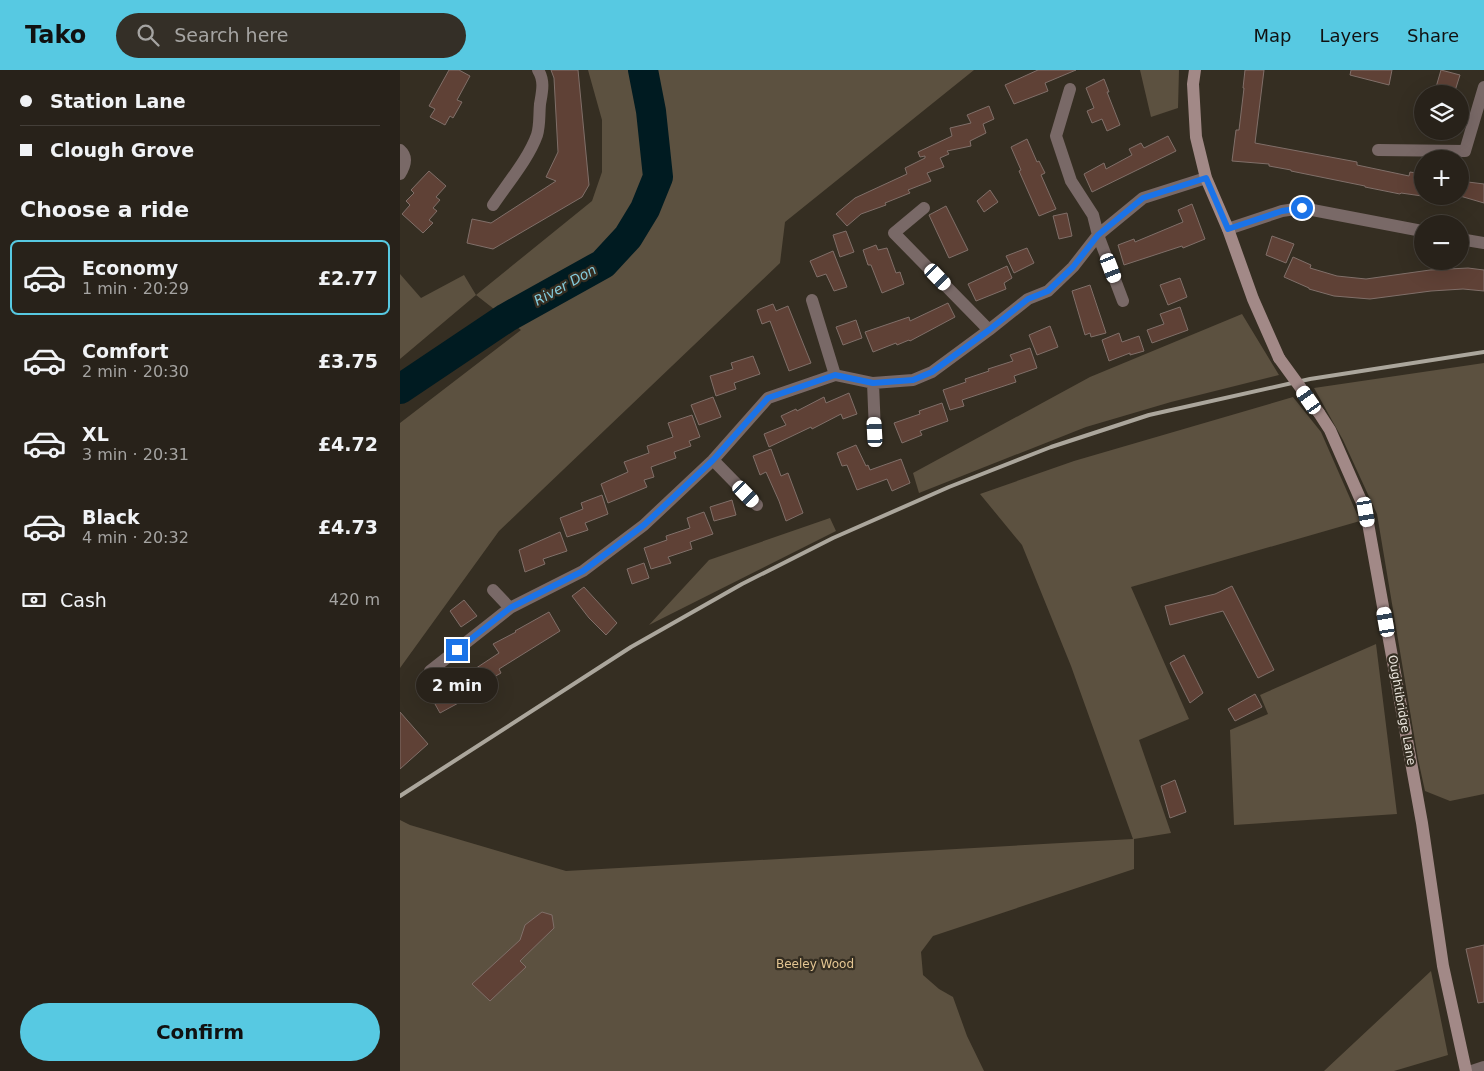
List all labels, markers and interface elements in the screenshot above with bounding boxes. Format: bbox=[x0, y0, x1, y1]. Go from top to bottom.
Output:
search box bbox=[116, 13, 466, 58]
text: Tako bbox=[25, 21, 86, 49]
icon: search bbox=[134, 21, 162, 49]
text: Search here bbox=[174, 24, 288, 46]
text: Map bbox=[1253, 25, 1291, 46]
text: Layers bbox=[1319, 25, 1379, 46]
text: Share bbox=[1407, 25, 1459, 46]
map controls bbox=[1414, 85, 1469, 270]
button: layers bbox=[1414, 85, 1469, 140]
text: Station Lane bbox=[50, 90, 186, 112]
text: Clough Grove bbox=[50, 139, 194, 161]
button: + bbox=[1414, 150, 1469, 205]
text: Choose a ride bbox=[20, 197, 189, 222]
route start bbox=[1291, 197, 1313, 219]
button: − bbox=[1414, 215, 1469, 270]
car bbox=[1098, 251, 1123, 285]
icon: car bbox=[22, 255, 67, 300]
text: Economy bbox=[82, 257, 178, 279]
water label: River Don bbox=[531, 261, 599, 309]
car bbox=[922, 261, 953, 293]
text: £2.77 bbox=[318, 267, 378, 289]
text: 1 min · 20:29 bbox=[82, 279, 189, 298]
icon: car bbox=[22, 338, 67, 383]
text: Comfort bbox=[82, 340, 169, 362]
text: £3.75 bbox=[318, 350, 378, 372]
text: 2 min · 20:30 bbox=[82, 362, 189, 381]
car bbox=[1294, 383, 1323, 417]
car bbox=[866, 417, 883, 447]
icon: car bbox=[22, 421, 67, 466]
text: XL bbox=[82, 423, 109, 445]
text: £4.72 bbox=[318, 433, 378, 455]
text: 3 min · 20:31 bbox=[82, 445, 189, 464]
car bbox=[730, 478, 761, 510]
car bbox=[1356, 496, 1375, 528]
icon: car bbox=[22, 504, 67, 549]
text: Black bbox=[82, 506, 140, 528]
text: £4.73 bbox=[318, 516, 378, 538]
text: 4 min · 20:32 bbox=[82, 528, 189, 547]
icon: cash bbox=[20, 586, 48, 614]
text: Cash bbox=[60, 589, 107, 611]
text: 420 m bbox=[329, 590, 380, 609]
car bbox=[1376, 606, 1395, 638]
route end bbox=[446, 639, 468, 661]
street label: Oughtibridge Lane bbox=[1385, 654, 1419, 766]
callout: 2 min bbox=[416, 668, 498, 702]
text: 2 min bbox=[432, 676, 482, 695]
park label: Beeley Wood bbox=[776, 957, 854, 971]
button: Confirm bbox=[20, 1003, 380, 1061]

